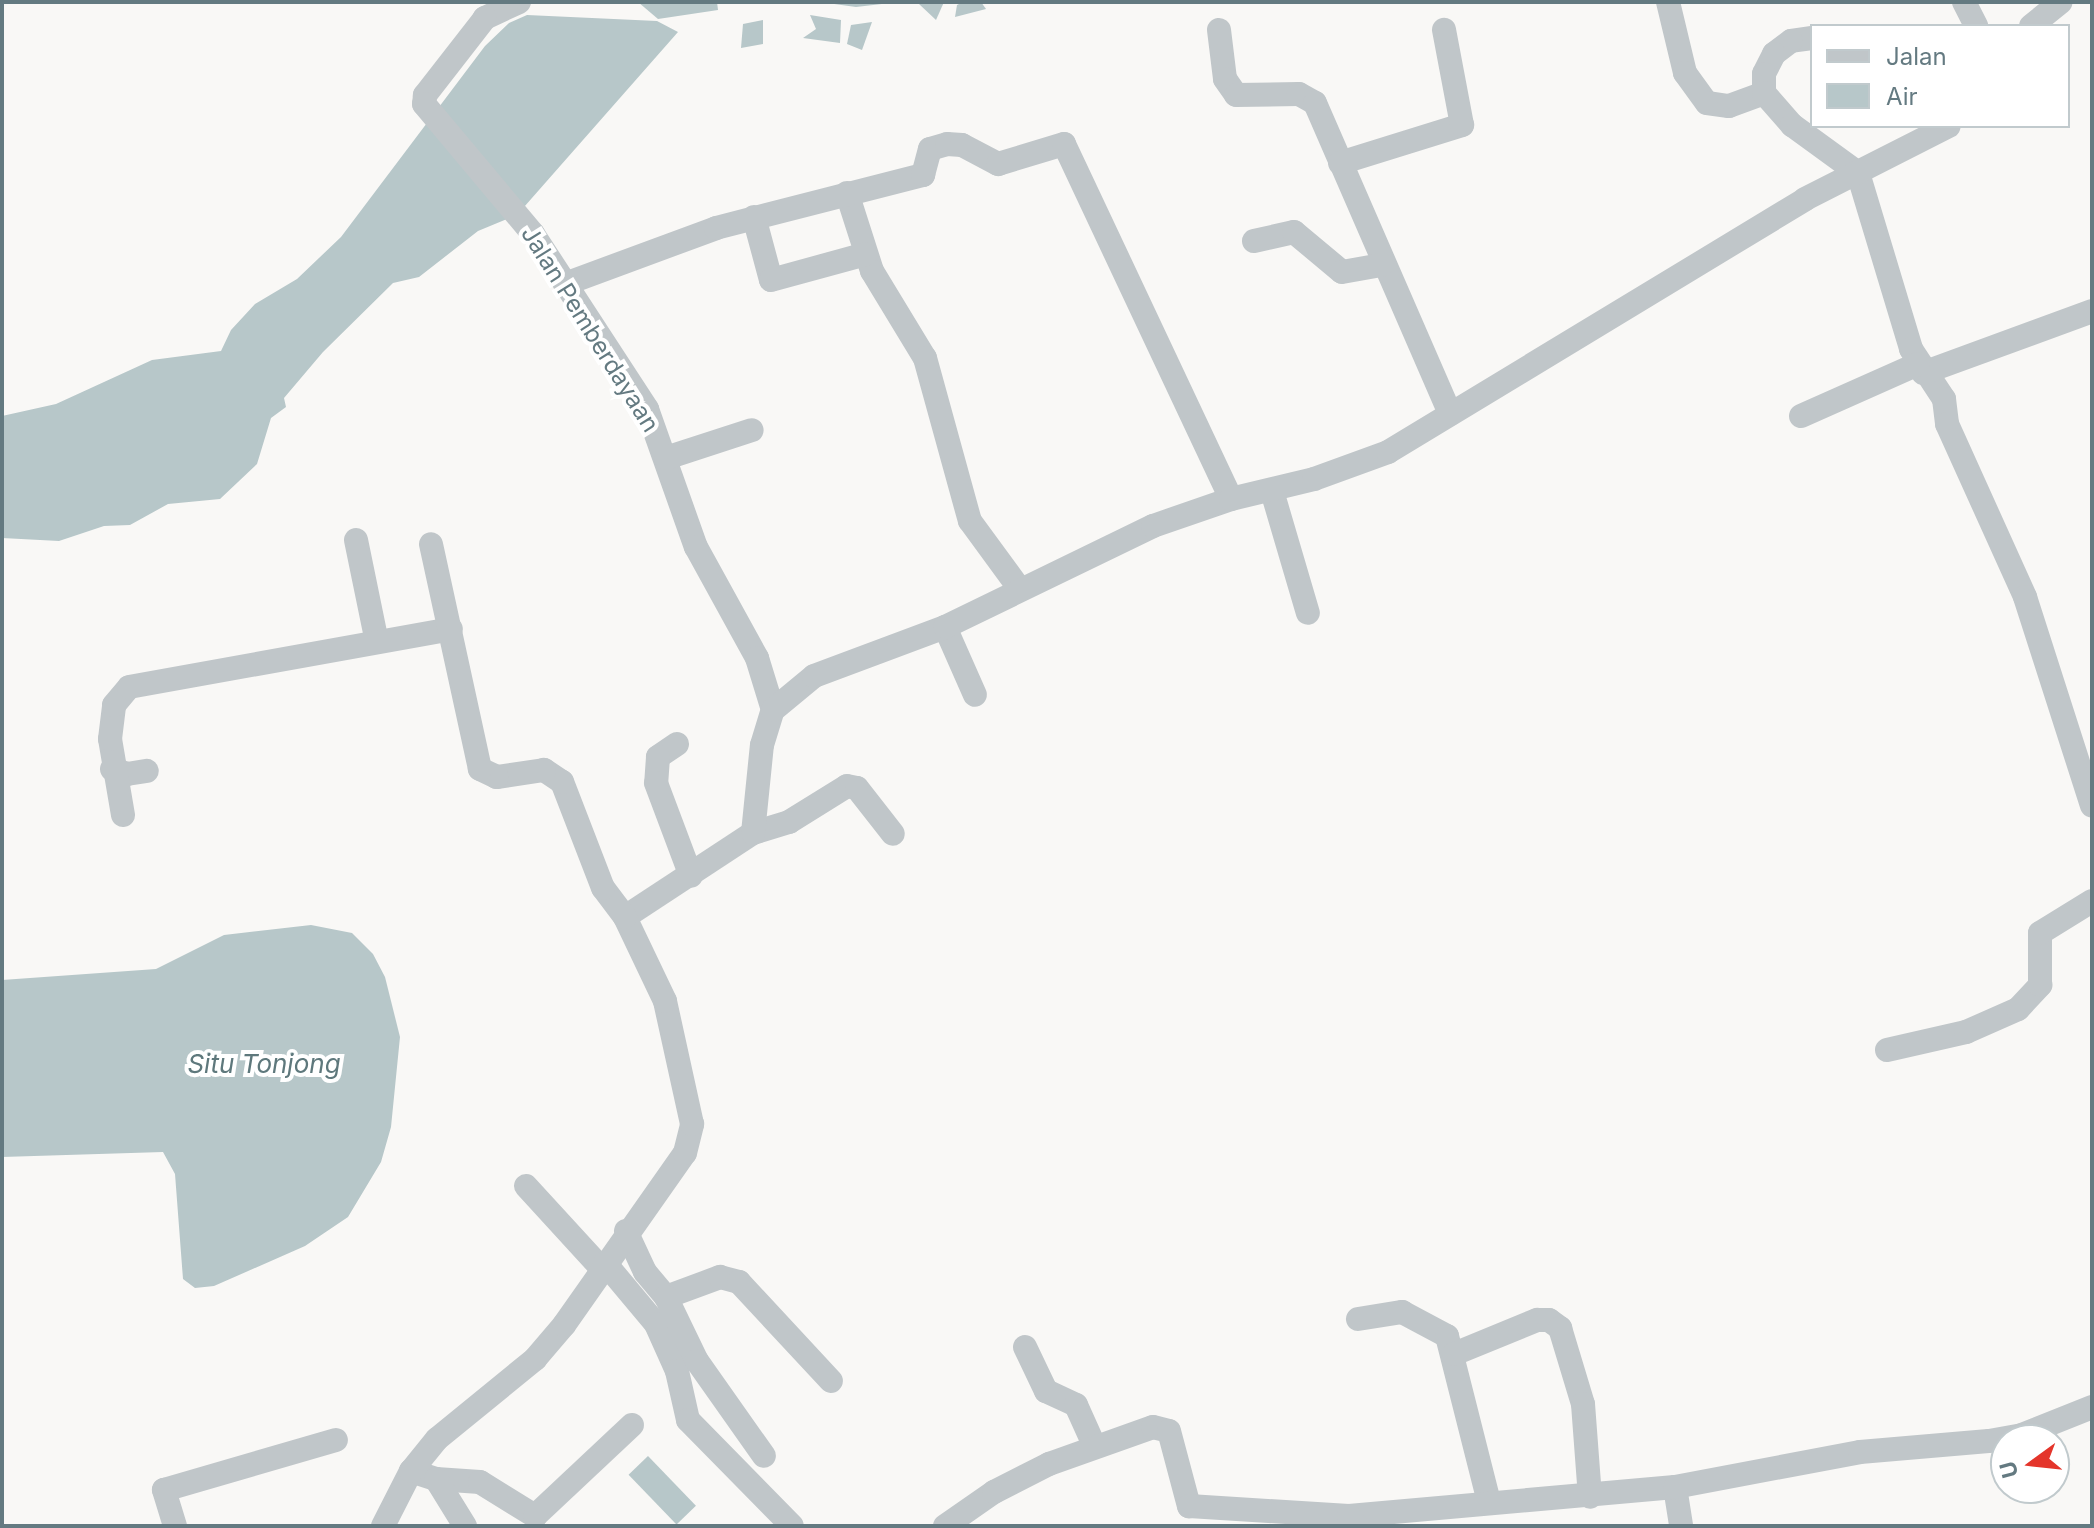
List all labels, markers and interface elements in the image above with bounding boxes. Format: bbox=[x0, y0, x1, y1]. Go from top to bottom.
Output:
legend bbox=[1810, 24, 2070, 128]
text: Jalan bbox=[1886, 42, 1947, 71]
text: Air bbox=[1886, 82, 1918, 111]
street label: Jalan Pemberdayaan bbox=[515, 221, 665, 437]
water label: Situ Tonjong bbox=[187, 1048, 341, 1080]
north arrow bbox=[1990, 1424, 2070, 1504]
text: U bbox=[1994, 1459, 2023, 1481]

